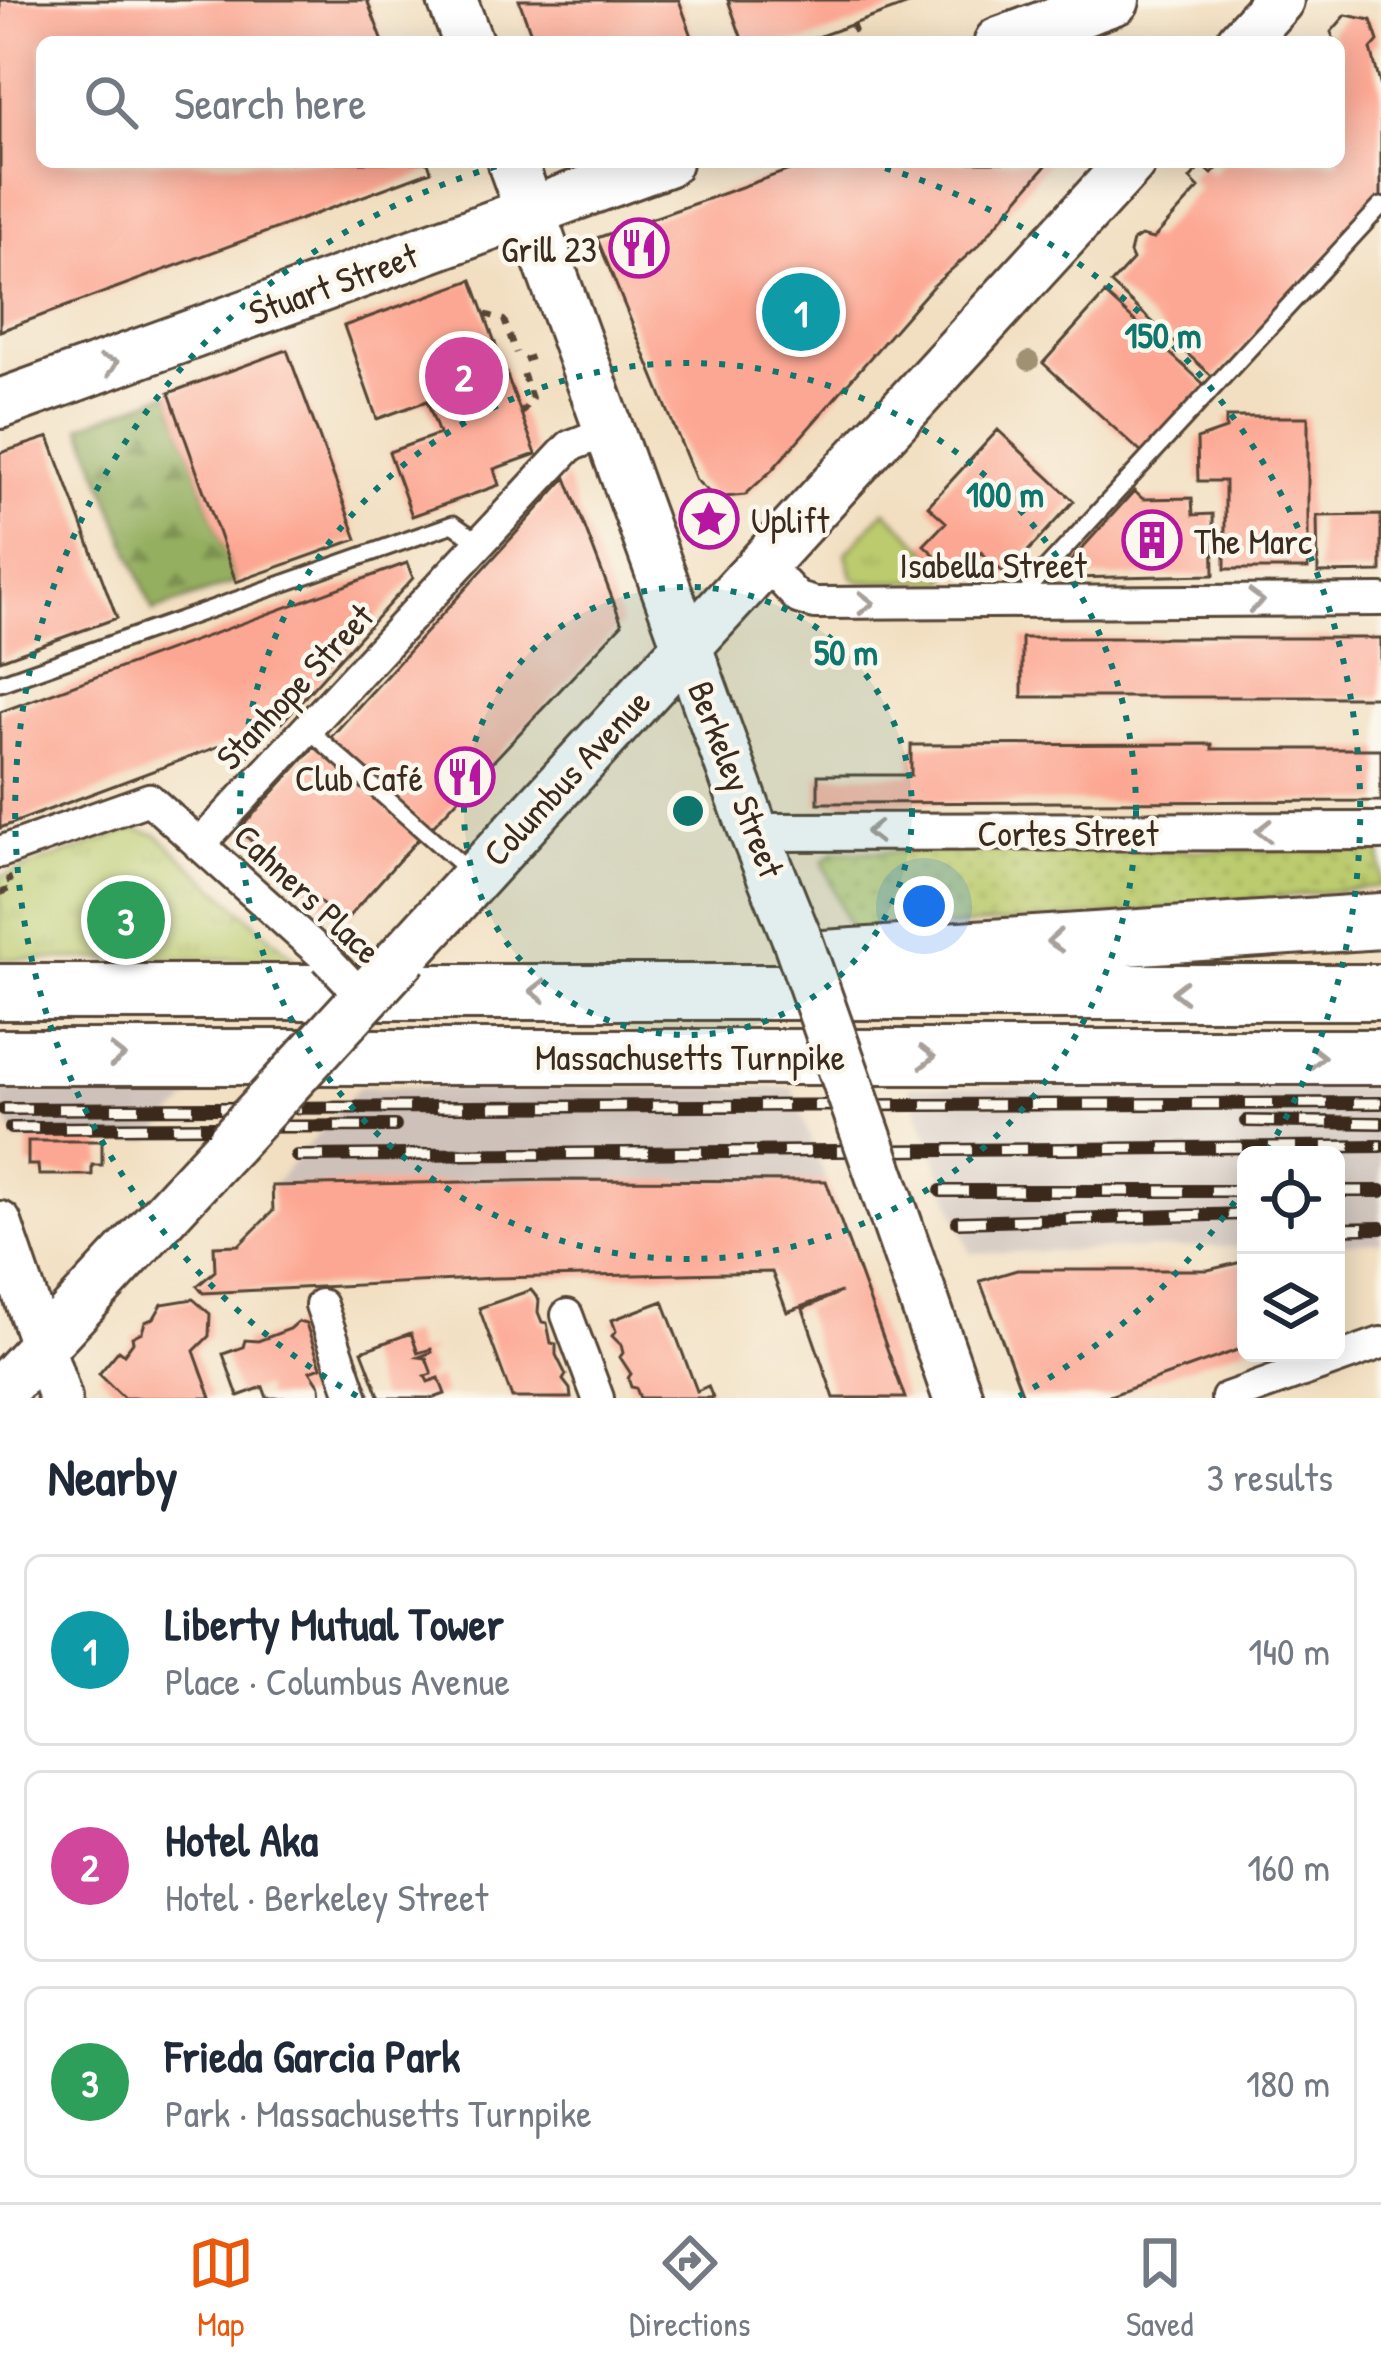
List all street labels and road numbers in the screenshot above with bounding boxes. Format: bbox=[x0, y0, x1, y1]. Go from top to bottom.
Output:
street label: Stuart Street bbox=[242, 230, 425, 336]
street label: Isabella Street bbox=[899, 540, 1087, 589]
street label: Stanhope Street bbox=[204, 592, 384, 780]
street label: Berkeley Street bbox=[677, 674, 797, 885]
street label: Columbus Avenue bbox=[471, 678, 661, 876]
street label: Cortes Street bbox=[978, 808, 1159, 857]
street label: Cahners Place bbox=[224, 812, 392, 974]
street label: Massachusetts Turnpike bbox=[535, 1032, 845, 1081]

